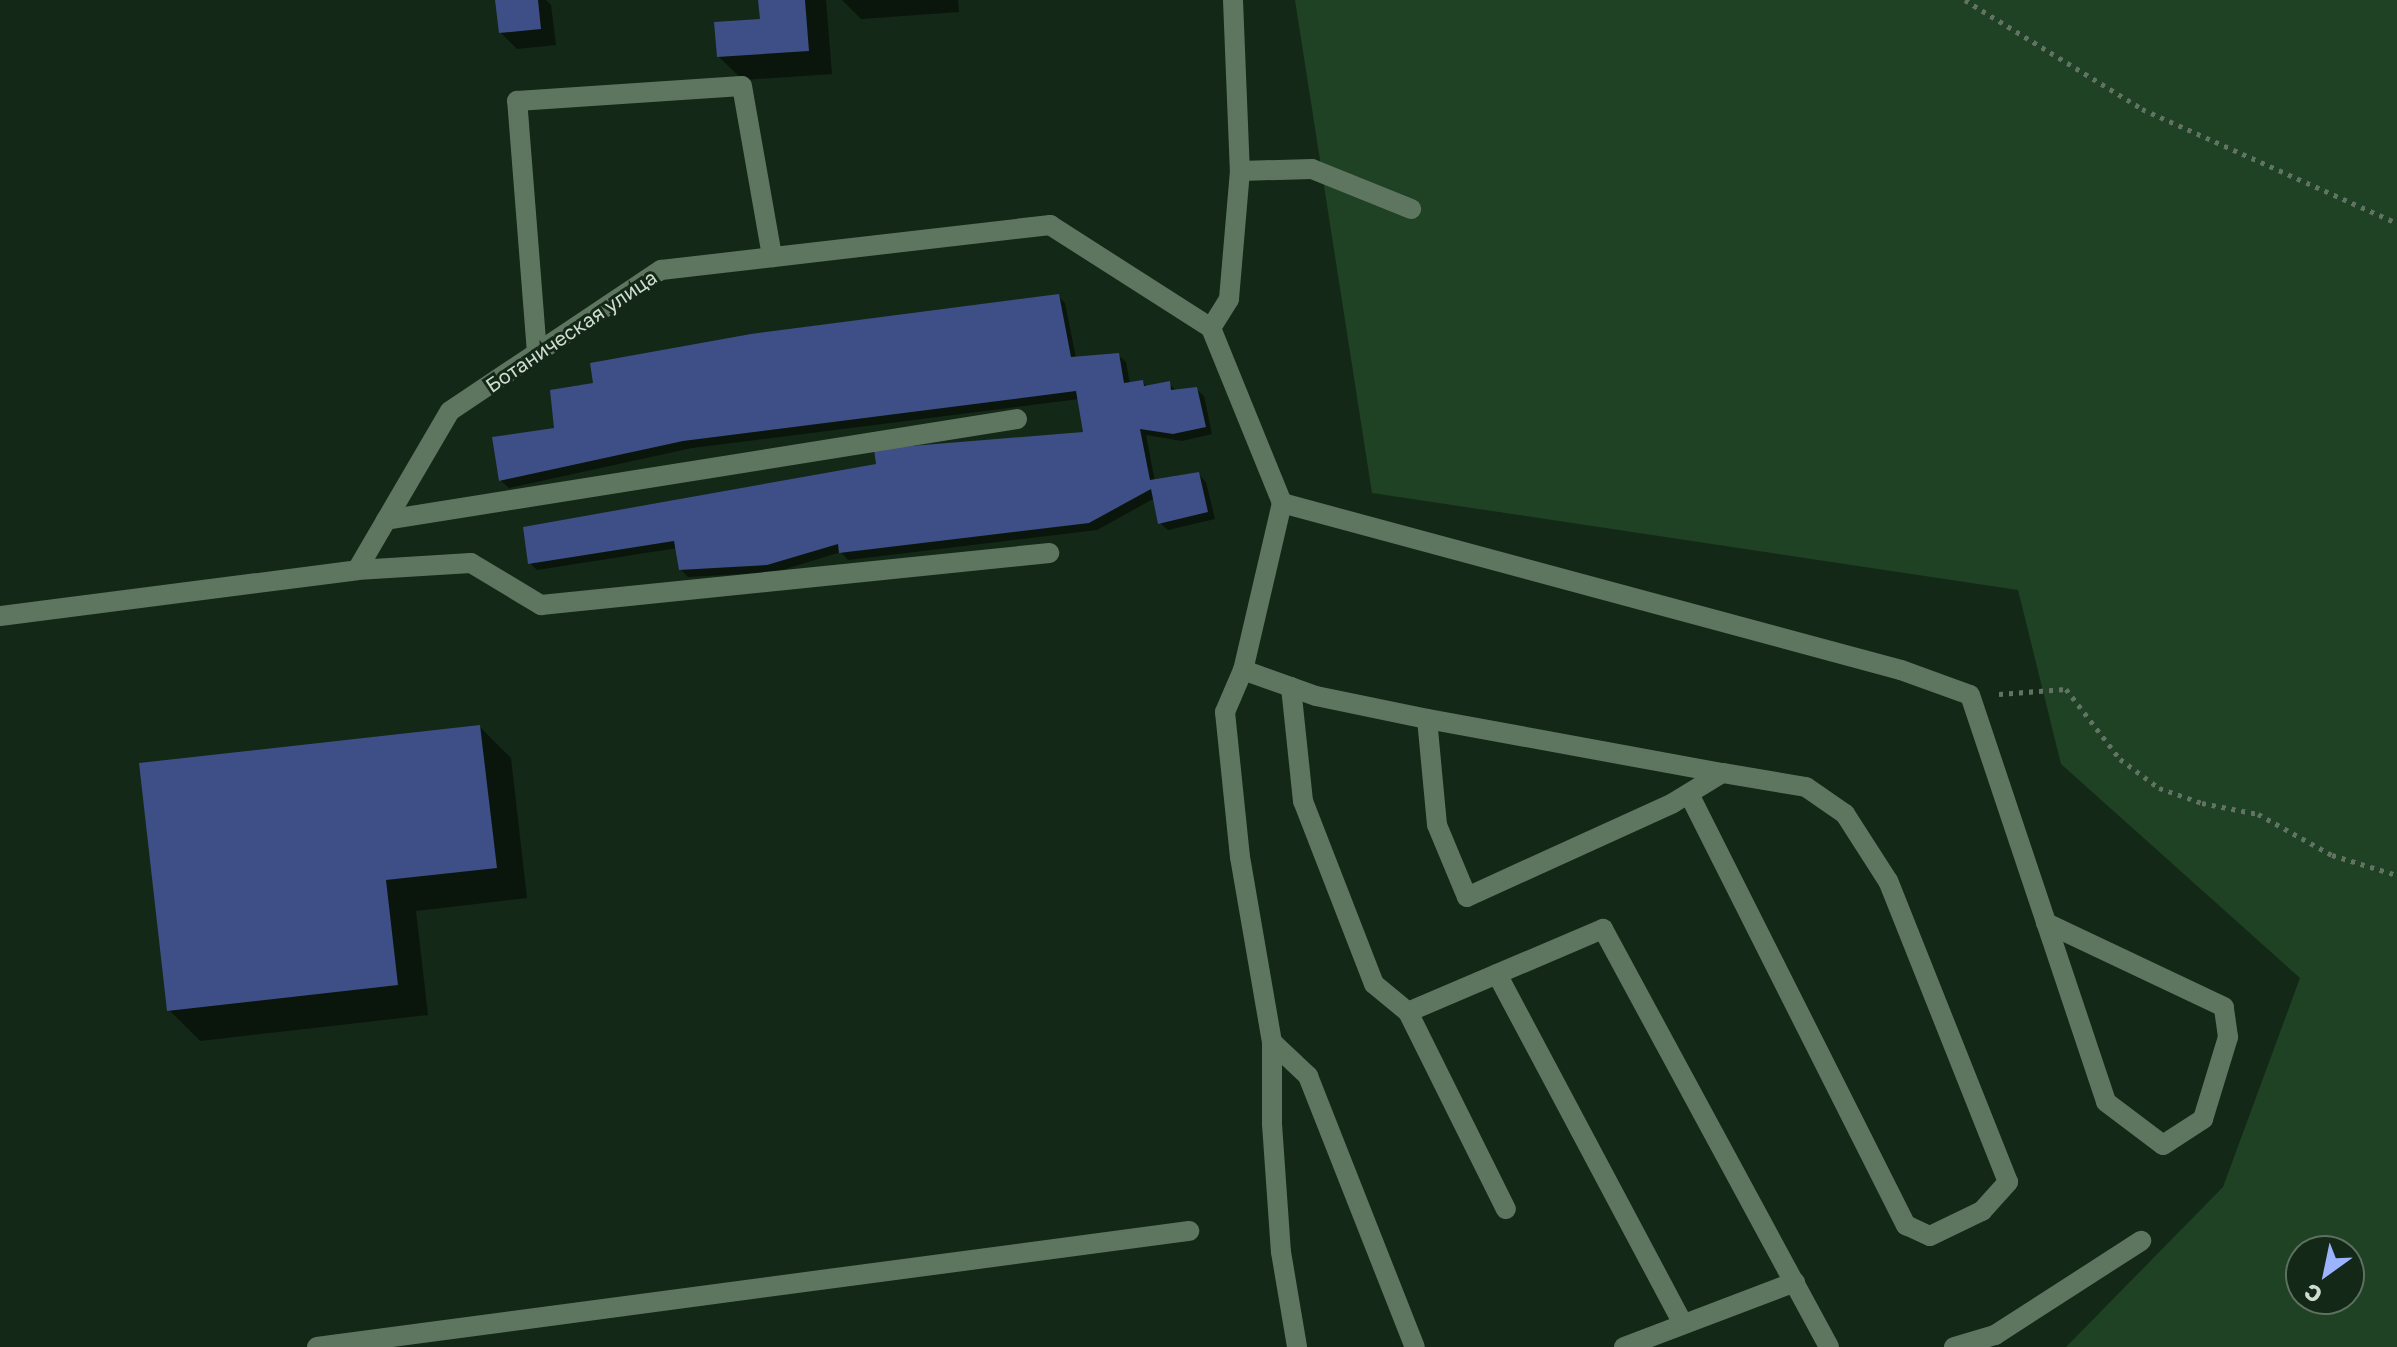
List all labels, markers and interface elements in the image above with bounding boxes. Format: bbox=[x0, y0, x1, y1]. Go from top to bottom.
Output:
street label: Ботаническая улица bbox=[481, 265, 661, 397]
north arrow bbox=[2285, 1235, 2365, 1315]
text: С bbox=[2299, 1278, 2327, 1309]

